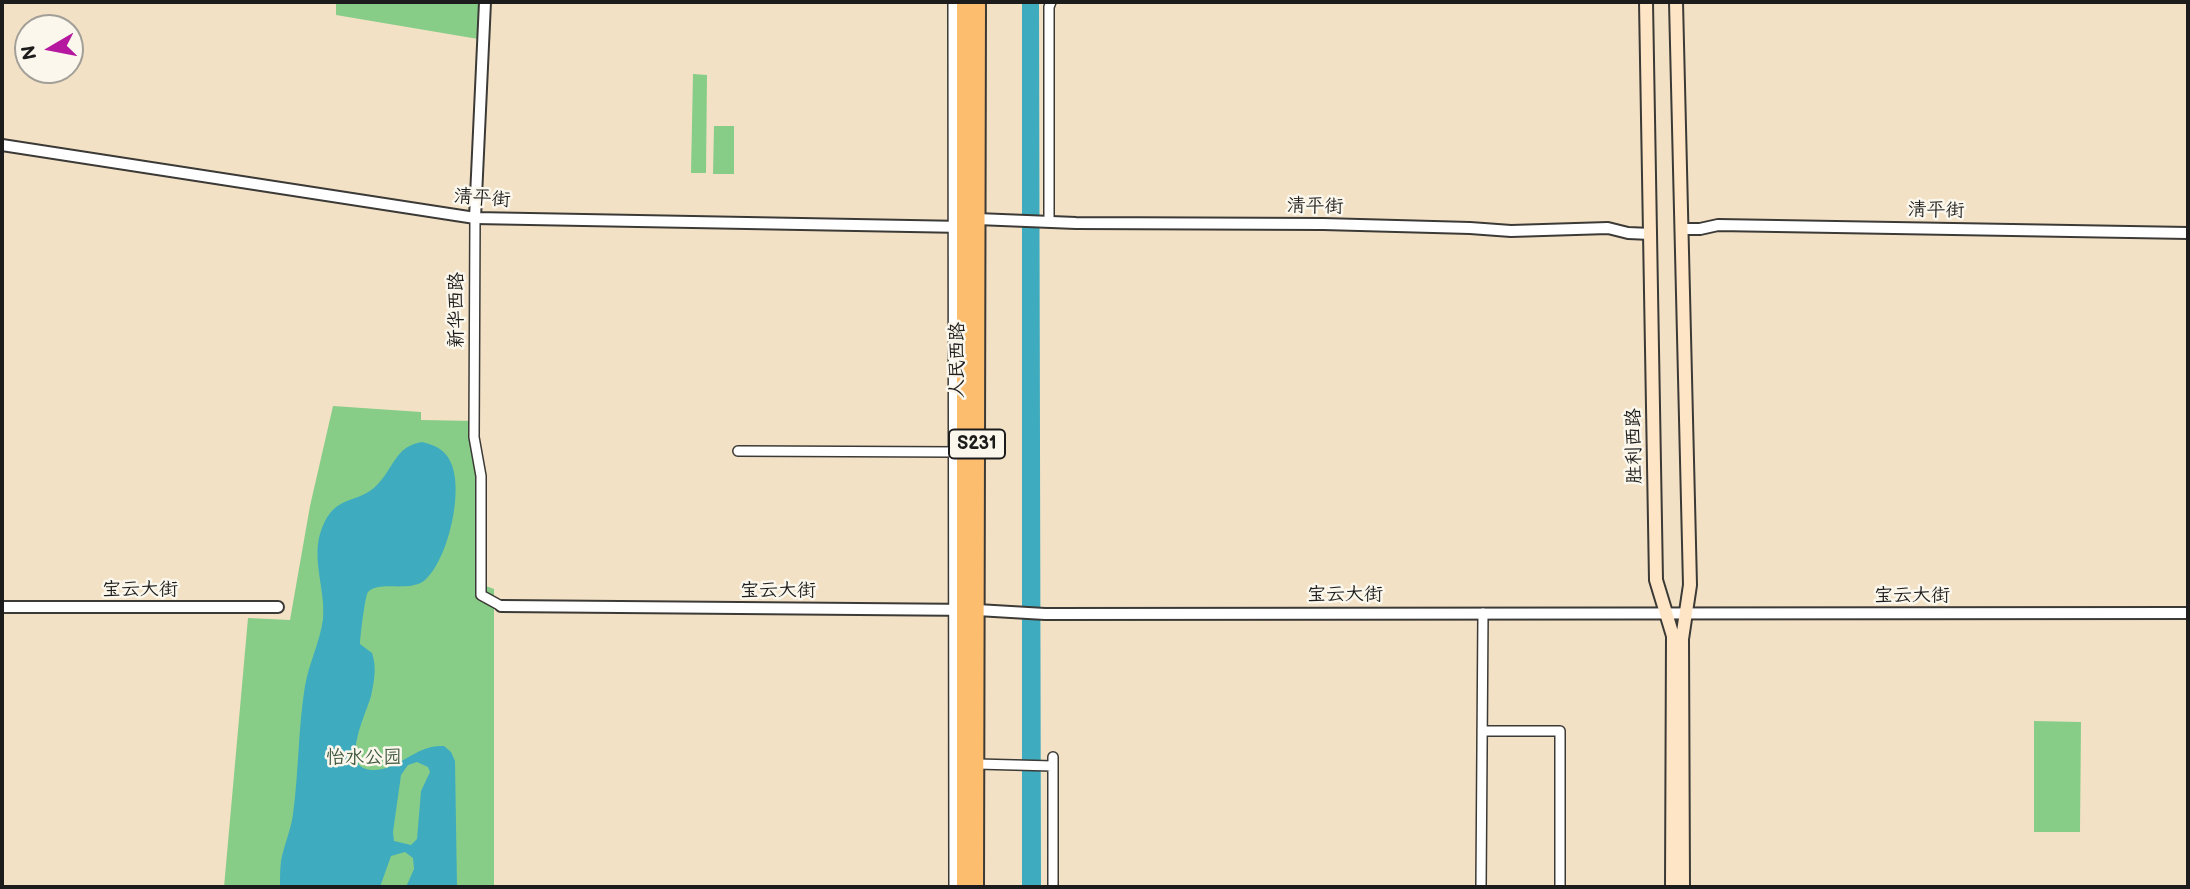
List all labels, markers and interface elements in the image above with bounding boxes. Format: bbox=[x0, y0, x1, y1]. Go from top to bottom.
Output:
north arrow bbox=[14, 14, 84, 84]
text: N bbox=[17, 43, 42, 61]
street label: 清平街 bbox=[453, 186, 511, 212]
street label: 清平街 bbox=[1286, 195, 1344, 219]
street label: 清平街 bbox=[1907, 199, 1965, 223]
street label: 新华西路 bbox=[446, 272, 468, 348]
street label: 人民西路 bbox=[947, 322, 969, 398]
street label: 胜利西路 bbox=[1623, 408, 1647, 484]
road number: S231 bbox=[949, 430, 1005, 458]
street label: 宝云大街 bbox=[102, 579, 178, 601]
street label: 宝云大街 bbox=[740, 580, 816, 602]
street label: 宝云大街 bbox=[1307, 584, 1383, 606]
street label: 宝云大街 bbox=[1874, 585, 1950, 607]
park label: 怡水公园 bbox=[326, 747, 402, 769]

